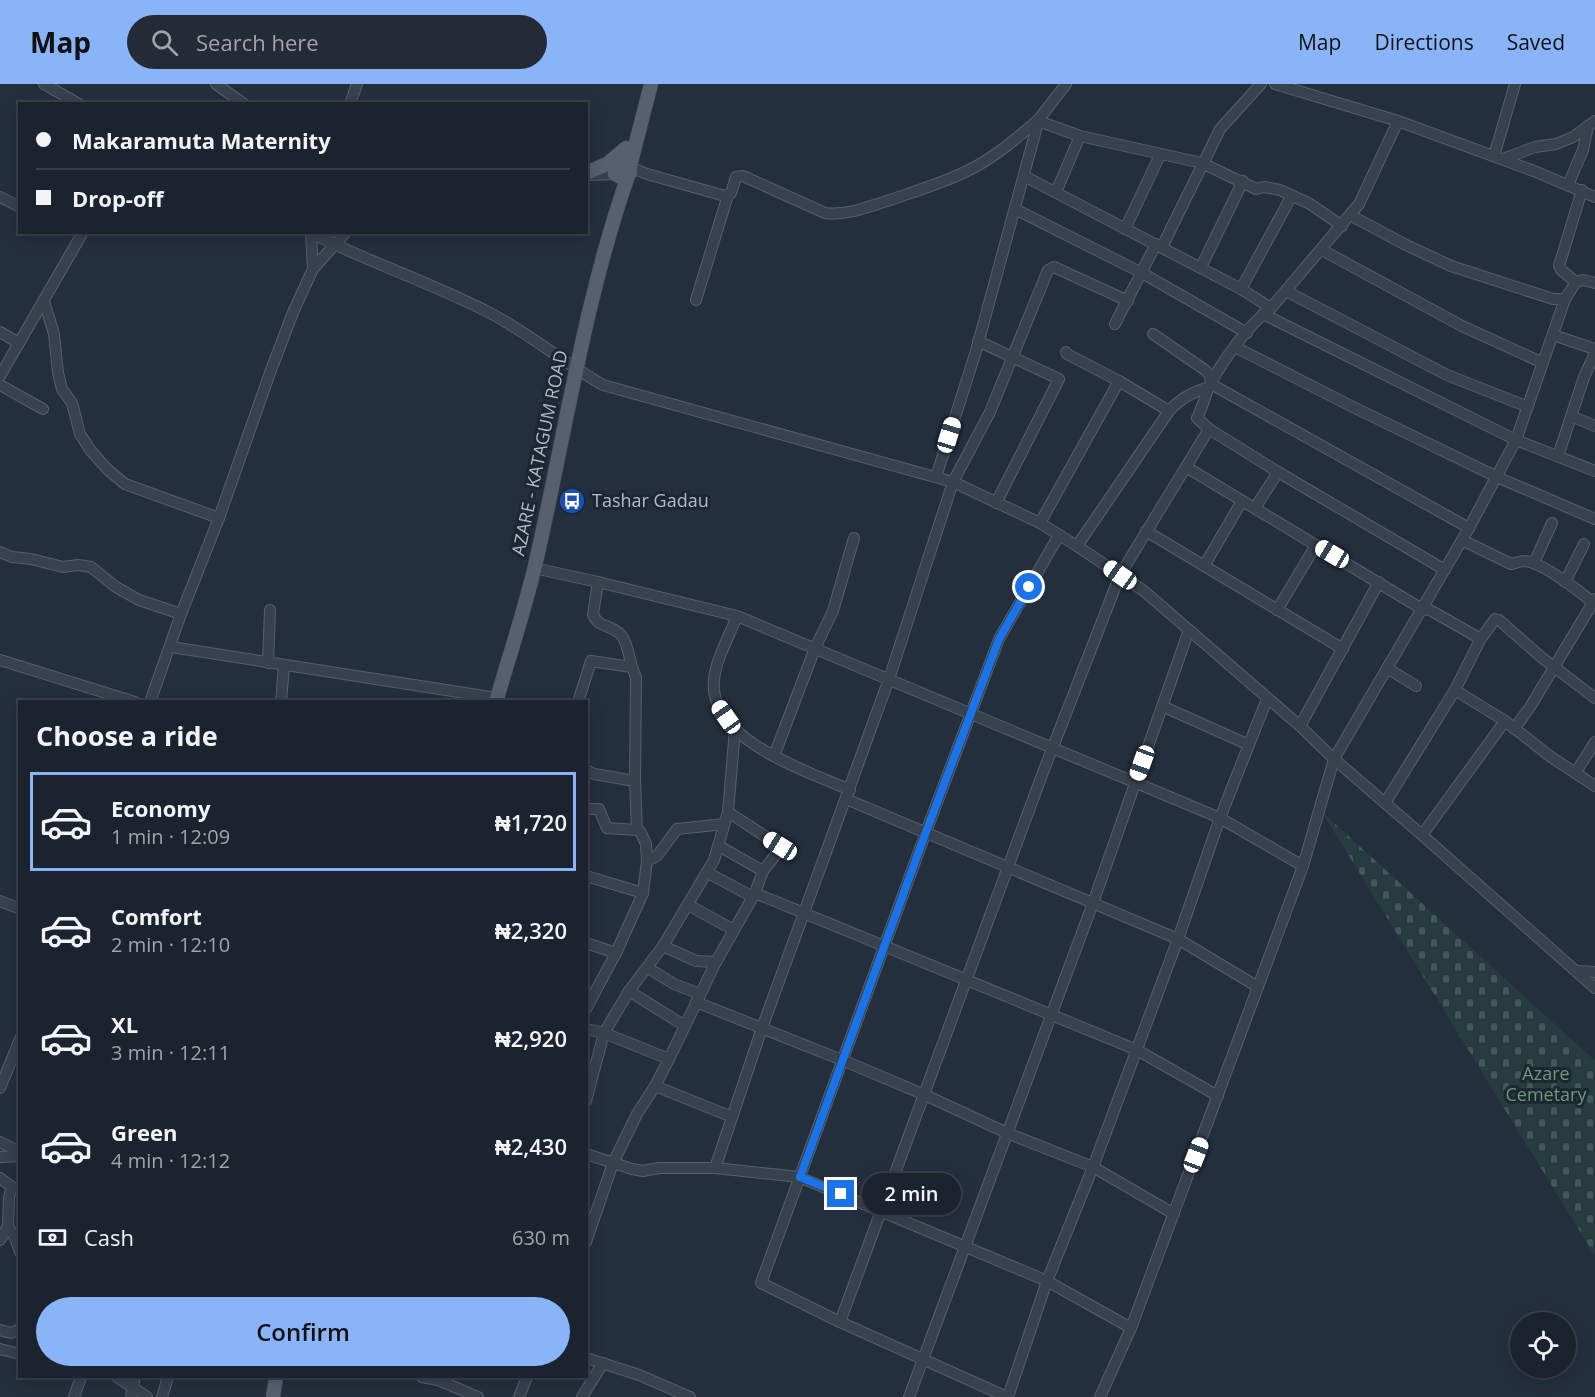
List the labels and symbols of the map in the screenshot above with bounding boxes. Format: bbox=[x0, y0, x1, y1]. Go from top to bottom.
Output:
street label: AZARE - KATAGUM ROAD bbox=[505, 348, 573, 558]
car bbox=[935, 415, 963, 455]
bus stop icon: Tashar Gadau bbox=[557, 486, 587, 516]
place label: Tashar Gadau bbox=[592, 488, 709, 512]
car bbox=[1312, 537, 1352, 571]
car bbox=[1100, 557, 1140, 593]
route start bbox=[1015, 573, 1042, 600]
car bbox=[708, 697, 744, 737]
car bbox=[1127, 743, 1157, 783]
car bbox=[760, 829, 800, 863]
park label: Azare Cemetary bbox=[1505, 1061, 1587, 1106]
car bbox=[1181, 1135, 1211, 1175]
callout: 2 min bbox=[862, 1173, 961, 1215]
route end bbox=[827, 1180, 854, 1207]

